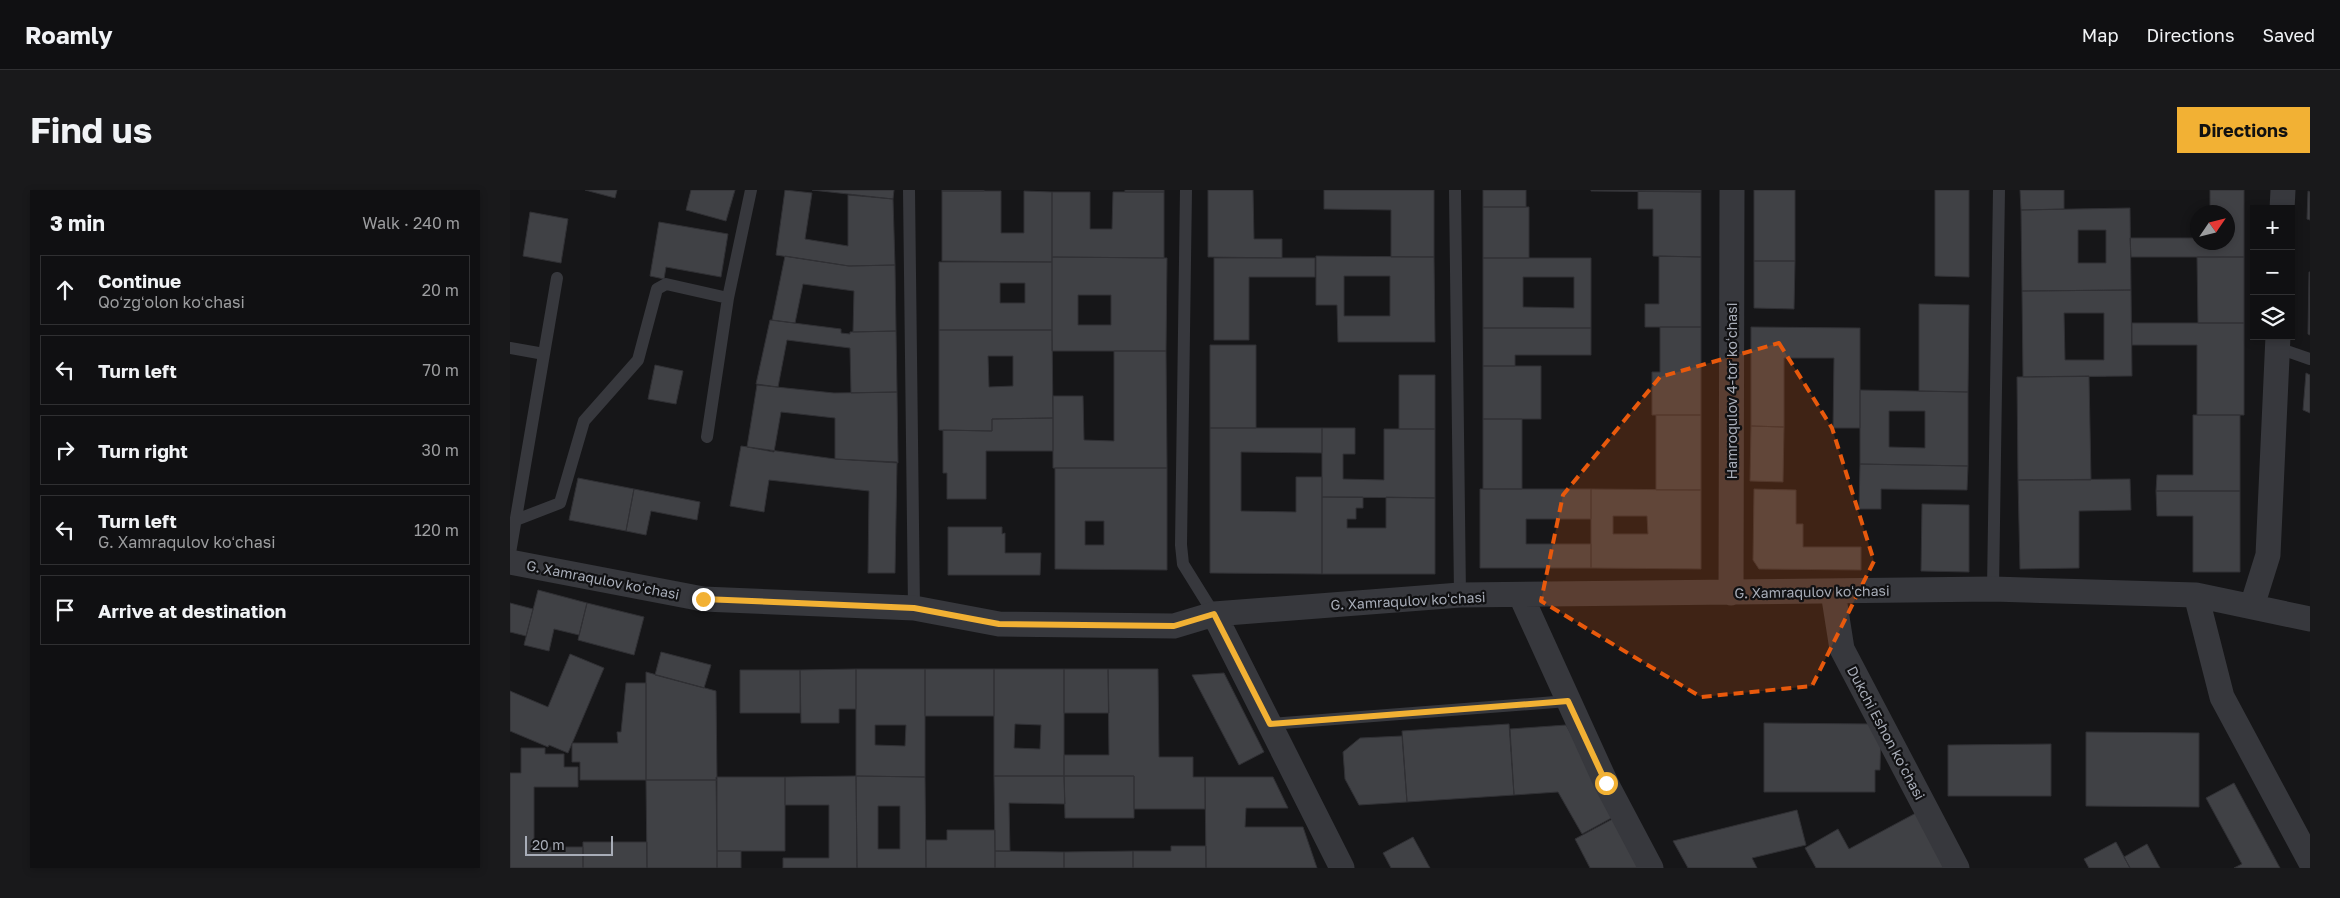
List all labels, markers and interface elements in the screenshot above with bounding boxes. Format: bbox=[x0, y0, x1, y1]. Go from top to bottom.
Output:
text: Roamly bbox=[25, 20, 113, 49]
text: Map bbox=[2082, 24, 2118, 46]
text: Directions bbox=[2146, 24, 2234, 46]
text: Saved bbox=[2262, 24, 2315, 46]
button: Directions bbox=[2177, 107, 2310, 153]
text: Find us bbox=[30, 109, 152, 151]
north arrow bbox=[2190, 205, 2235, 250]
map controls bbox=[2250, 205, 2295, 340]
button: + bbox=[2250, 205, 2295, 250]
text: 3 min bbox=[50, 210, 105, 236]
text: Walk · 240 m bbox=[362, 213, 460, 233]
button: − bbox=[2250, 250, 2295, 295]
text: Continue bbox=[98, 269, 181, 292]
icon: ahead bbox=[51, 276, 79, 304]
text: 20 m bbox=[422, 280, 459, 300]
text: Qoʻzgʻolon koʻchasi bbox=[98, 292, 245, 312]
button: layers bbox=[2250, 295, 2295, 340]
street label: Hamroqulov 4-tor koʻchasi bbox=[1723, 303, 1740, 479]
icon: left bbox=[51, 356, 79, 384]
text: Turn left bbox=[98, 359, 177, 382]
text: 70 m bbox=[422, 360, 459, 380]
icon: right bbox=[51, 436, 79, 464]
text: Turn right bbox=[98, 439, 188, 462]
text: 30 m bbox=[422, 440, 459, 460]
text: Turn left bbox=[98, 509, 177, 532]
icon: left bbox=[51, 516, 79, 544]
text: 120 m bbox=[414, 520, 459, 540]
text: G. Xamraqulov koʻchasi bbox=[98, 532, 275, 552]
street label: G. Xamraqulov koʻchasi bbox=[525, 556, 681, 603]
street label: G. Xamraqulov koʻchasi bbox=[1734, 582, 1890, 601]
route end bbox=[692, 588, 715, 611]
street label: G. Xamraqulov koʻchasi bbox=[1330, 588, 1486, 613]
icon: arrive bbox=[51, 596, 79, 624]
text: Arrive at destination bbox=[98, 599, 286, 622]
street label: Dukchi Eshon koʻchasi bbox=[1844, 663, 1929, 803]
route start bbox=[1595, 772, 1618, 795]
scale bar bbox=[525, 833, 612, 856]
text: 20 m bbox=[532, 836, 565, 853]

